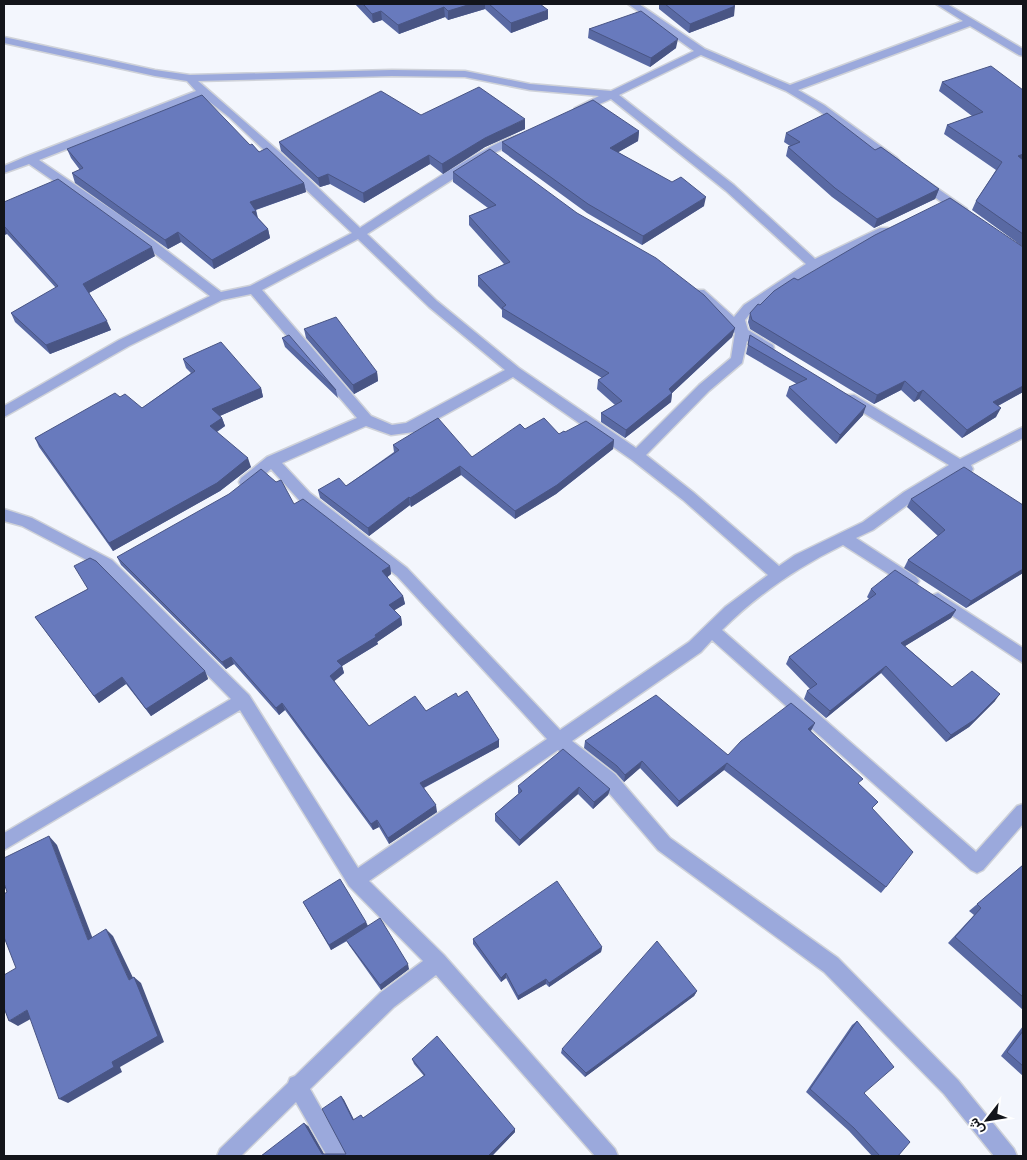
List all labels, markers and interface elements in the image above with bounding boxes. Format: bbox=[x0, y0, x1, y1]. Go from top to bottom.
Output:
north arrow bbox=[962, 1095, 1012, 1145]
text: ش bbox=[965, 1115, 988, 1138]

